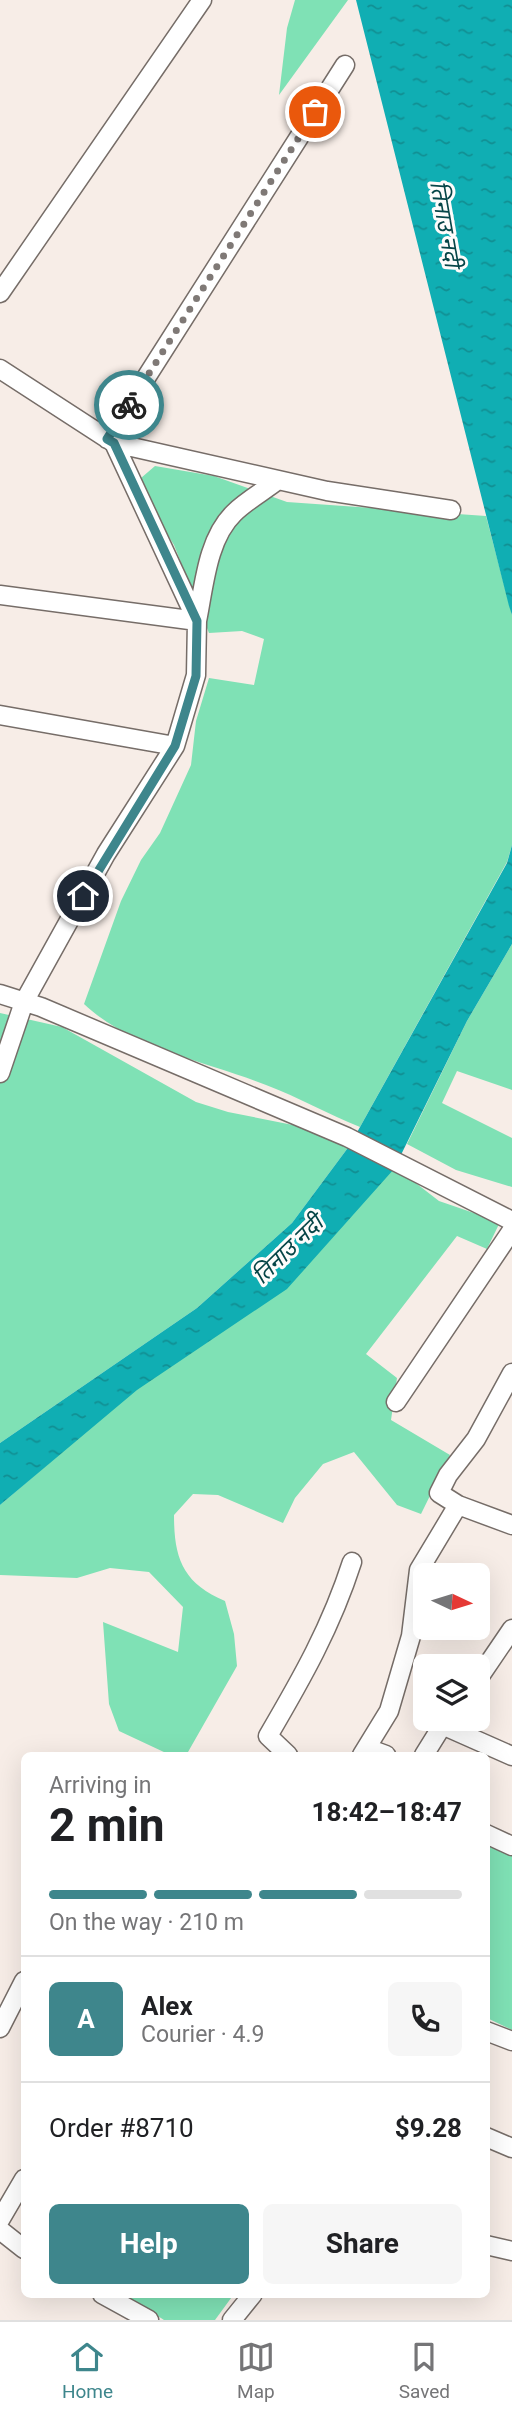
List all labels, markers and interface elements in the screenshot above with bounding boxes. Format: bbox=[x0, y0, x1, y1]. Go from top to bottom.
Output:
pin bbox=[285, 82, 345, 142]
icon: bag bbox=[296, 93, 334, 131]
water label: तिनाउ नदी bbox=[424, 179, 467, 273]
courier bbox=[94, 370, 164, 440]
icon: bike bbox=[110, 386, 148, 424]
pin bbox=[53, 866, 113, 926]
icon: home bbox=[64, 877, 102, 915]
water label: तिनाउ नदी bbox=[247, 1207, 332, 1290]
north arrow bbox=[413, 1563, 490, 1640]
map controls bbox=[413, 1563, 490, 1731]
button: layers bbox=[413, 1654, 490, 1731]
text: Arriving in bbox=[49, 1772, 152, 1799]
text: 18:42–18:47 bbox=[312, 1797, 462, 1827]
text: 2 min bbox=[49, 1798, 165, 1852]
text: On the way · 210 m bbox=[49, 1909, 244, 1936]
button: phone bbox=[388, 1982, 462, 2056]
text: Alex bbox=[141, 1991, 193, 2021]
text: A bbox=[77, 2004, 95, 2034]
text: Courier · 4.9 bbox=[141, 2021, 264, 2048]
text: Order #8710 bbox=[49, 2113, 194, 2143]
text: $9.28 bbox=[395, 2113, 462, 2143]
button: Help bbox=[49, 2204, 249, 2284]
button: Share bbox=[263, 2204, 462, 2284]
tab: Home bbox=[62, 2338, 113, 2403]
tab: Map bbox=[237, 2338, 275, 2403]
tab: Saved bbox=[399, 2338, 450, 2403]

